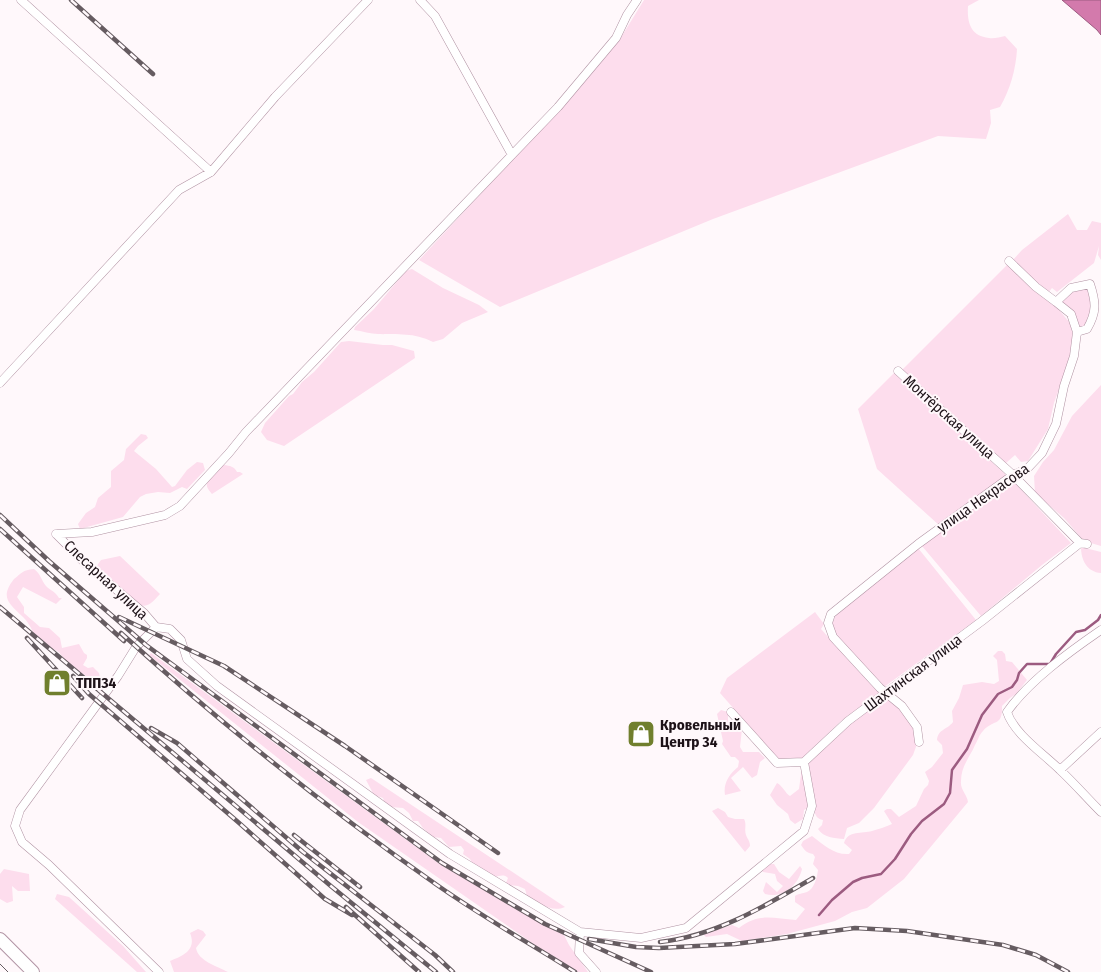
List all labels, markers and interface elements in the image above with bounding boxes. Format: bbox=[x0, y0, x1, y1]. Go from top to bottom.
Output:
street label: Монтёрская улица bbox=[900, 371, 998, 463]
street label: улица Некрасова bbox=[933, 459, 1033, 537]
street label: Слесарная улица bbox=[60, 537, 152, 623]
street label: Шахтинская улица bbox=[861, 630, 965, 716]
shop icon: ТПП34 bbox=[42, 668, 72, 698]
place label: ТПП34 bbox=[76, 674, 116, 692]
place label: Кровельный Центр 34 bbox=[660, 716, 741, 751]
shop icon: Кровельный Центр 34 bbox=[626, 719, 656, 749]

